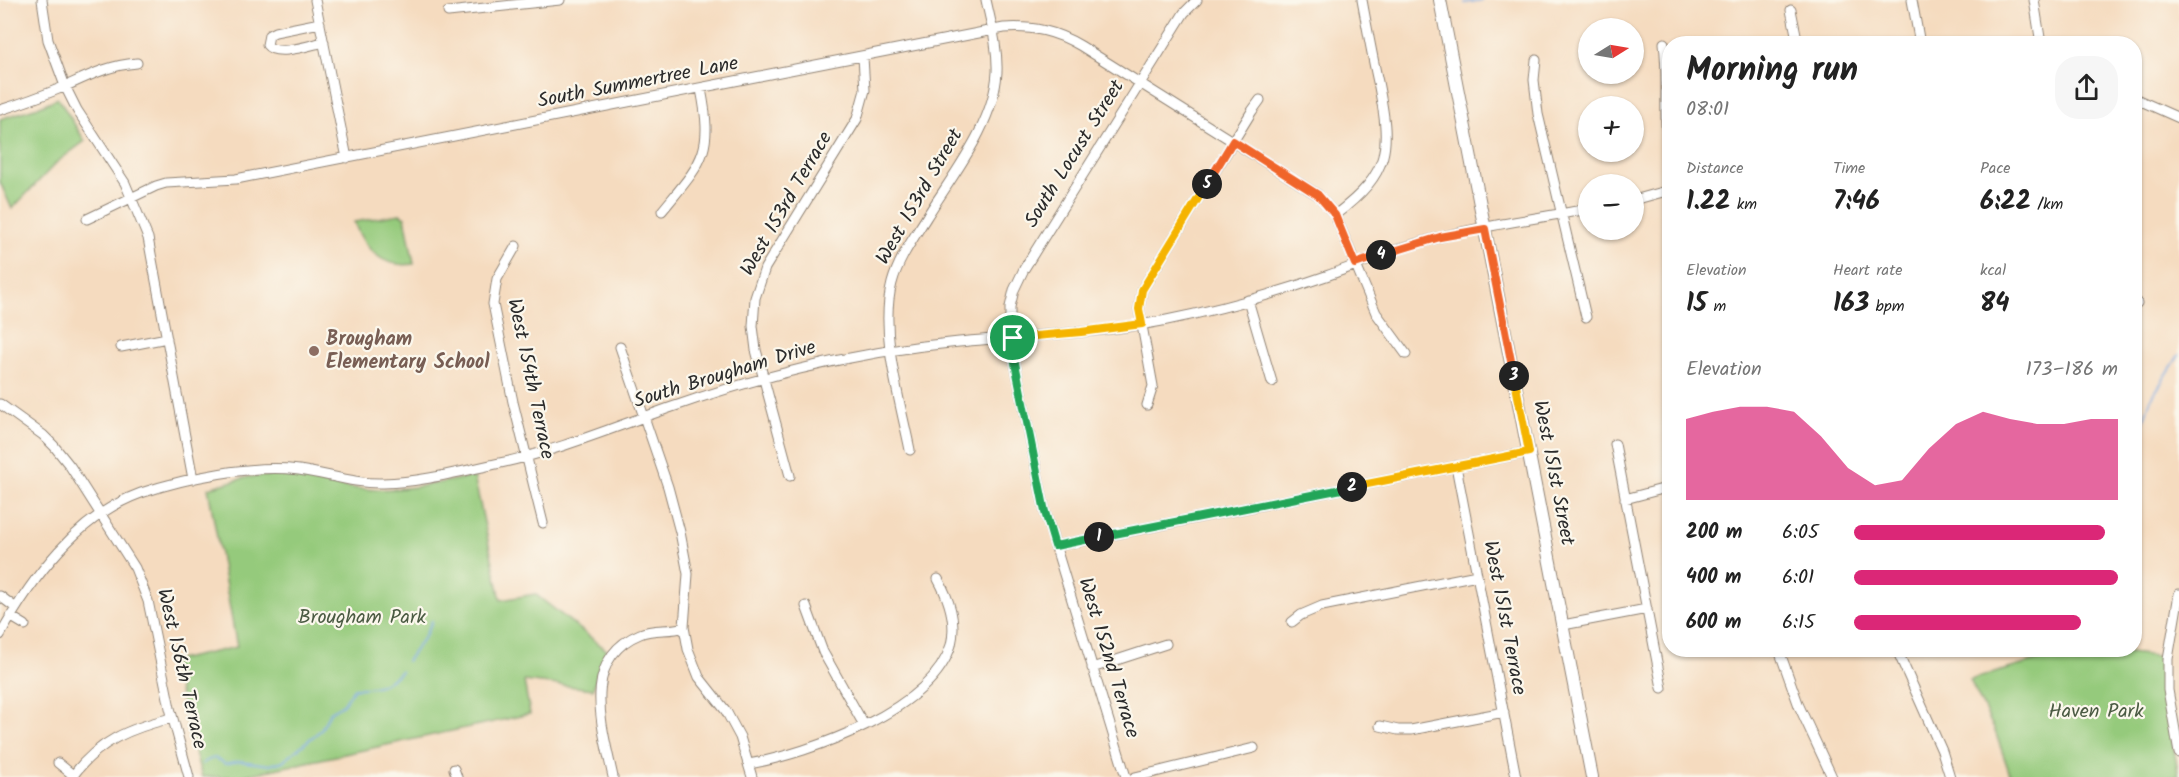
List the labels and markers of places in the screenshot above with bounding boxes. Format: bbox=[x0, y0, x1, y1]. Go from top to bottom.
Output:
pin: 5 bbox=[1192, 169, 1222, 199]
pin: 4 bbox=[1366, 240, 1396, 270]
pin bbox=[987, 312, 1038, 363]
place label: Brougham Elementary School bbox=[326, 324, 490, 379]
marker: Brougham Elementary School bbox=[307, 344, 321, 358]
pin: 3 bbox=[1499, 361, 1529, 391]
pin: 2 bbox=[1337, 472, 1367, 502]
pin: 1 bbox=[1084, 522, 1114, 552]

